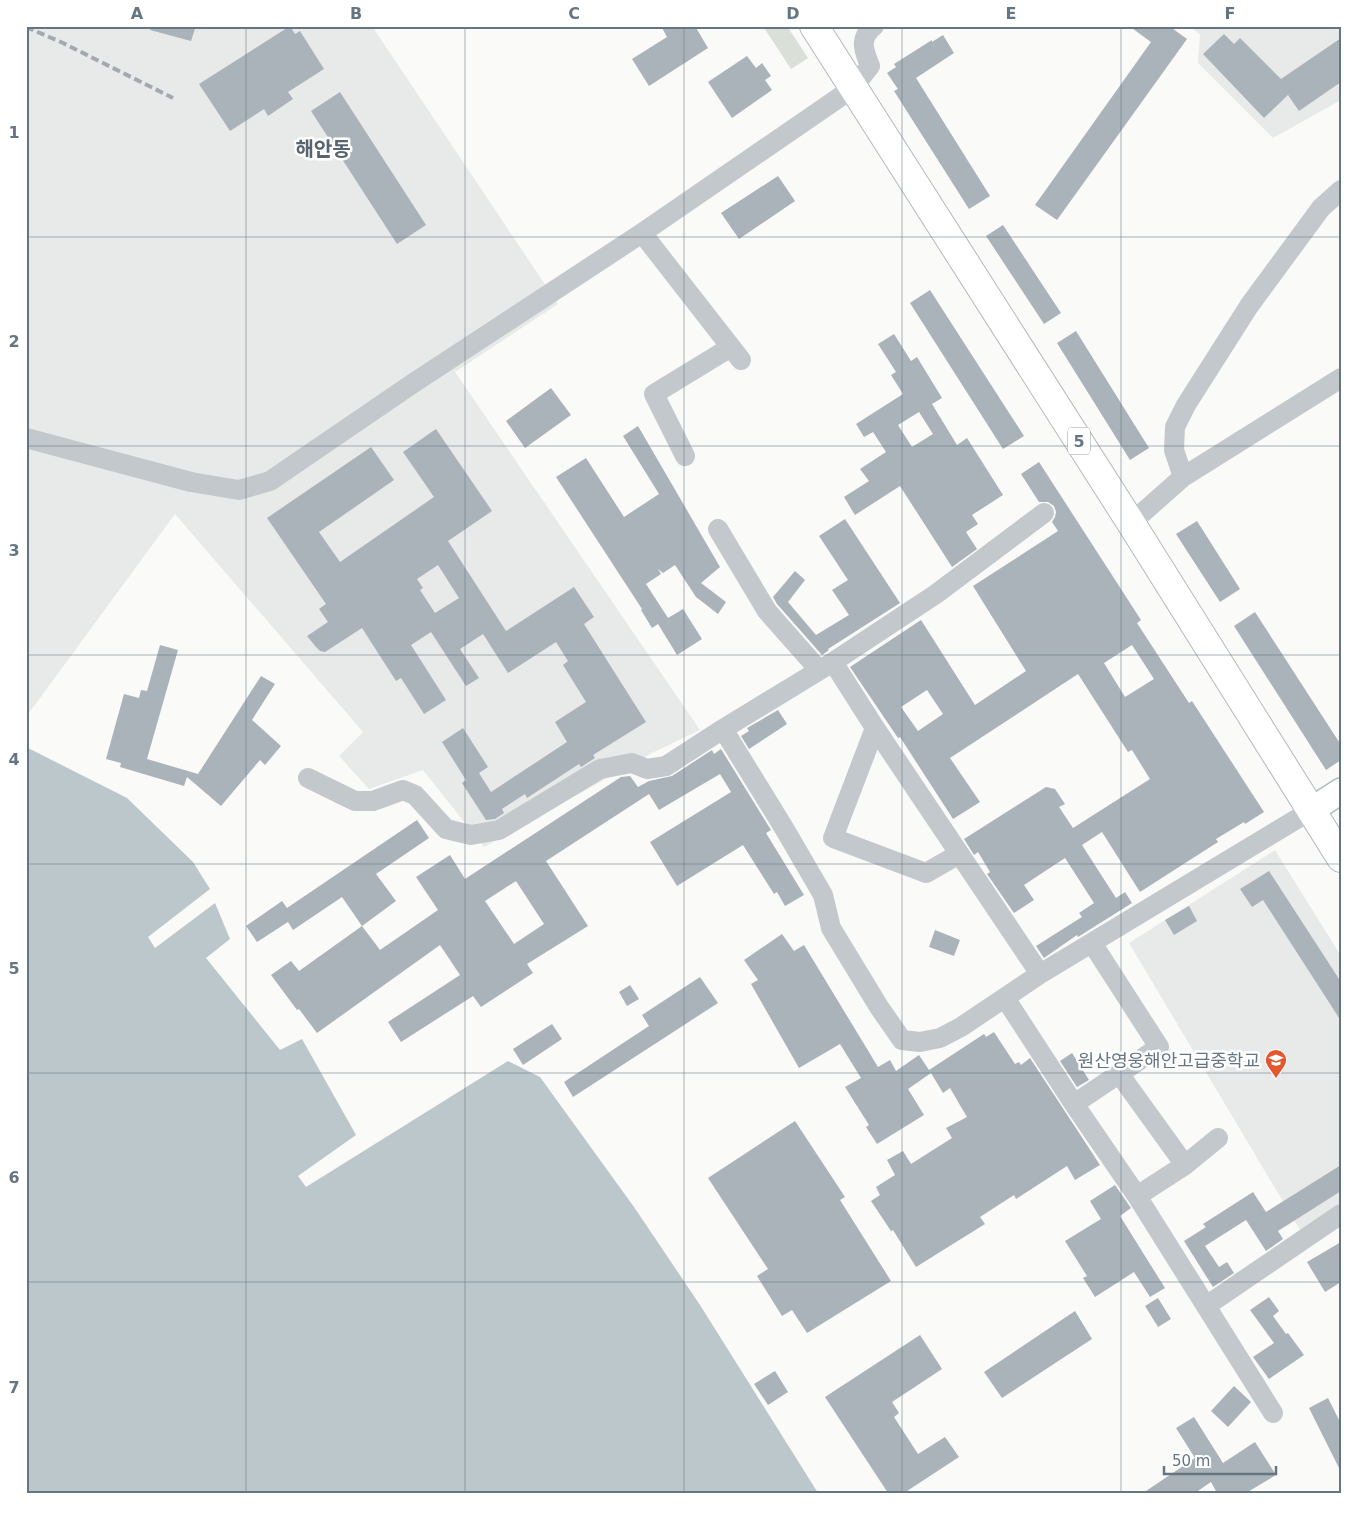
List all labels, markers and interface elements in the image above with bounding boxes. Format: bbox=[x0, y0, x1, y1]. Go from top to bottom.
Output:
text: A bbox=[131, 4, 144, 23]
text: B bbox=[350, 4, 362, 23]
text: C bbox=[568, 4, 580, 23]
text: D bbox=[786, 4, 800, 23]
text: E bbox=[1006, 4, 1016, 23]
text: F bbox=[1225, 4, 1235, 23]
text: 1 bbox=[8, 123, 20, 142]
district label: 해안동 bbox=[295, 137, 351, 161]
text: 2 bbox=[8, 332, 20, 351]
road number: 5 bbox=[1068, 428, 1090, 454]
text: 3 bbox=[8, 541, 20, 560]
text: 4 bbox=[8, 750, 20, 769]
text: 5 bbox=[8, 959, 20, 978]
school or university icon: 원산영웅해안고급중학교 bbox=[1264, 1048, 1288, 1079]
place label: 원산영웅해안고급중학교 bbox=[1078, 1050, 1260, 1071]
text: 6 bbox=[8, 1168, 20, 1187]
text: 7 bbox=[8, 1378, 20, 1397]
scale bar bbox=[1164, 1444, 1277, 1476]
text: 50 m bbox=[1172, 1452, 1210, 1470]

